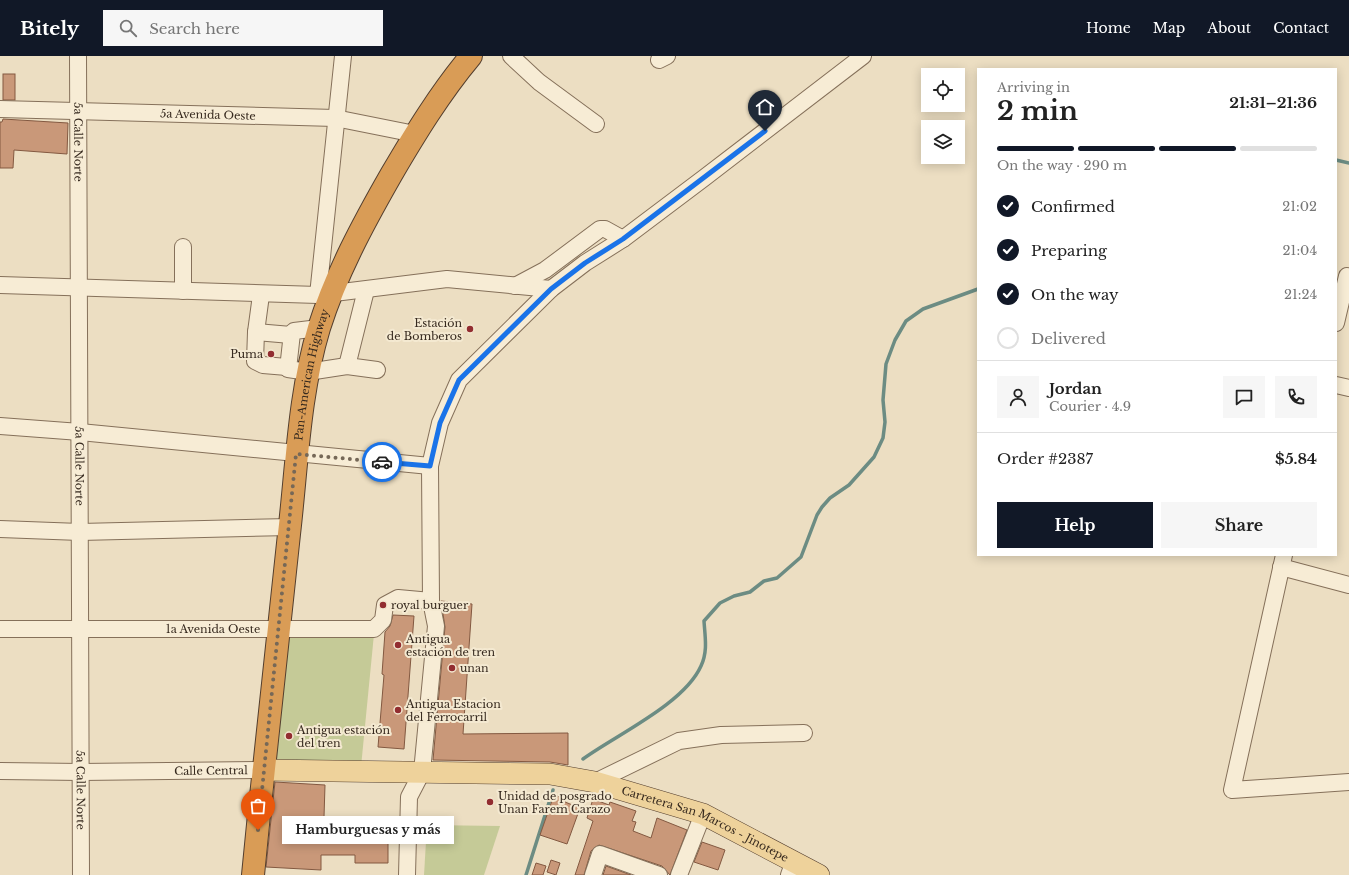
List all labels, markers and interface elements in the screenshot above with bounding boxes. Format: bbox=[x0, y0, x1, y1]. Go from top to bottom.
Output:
search box bbox=[103, 10, 383, 46]
text: Bitely bbox=[20, 17, 79, 40]
icon: search bbox=[117, 17, 139, 39]
text: Search here bbox=[149, 19, 240, 38]
text: Home bbox=[1086, 19, 1131, 37]
text: Map bbox=[1153, 19, 1185, 37]
text: About bbox=[1207, 19, 1251, 37]
text: Contact bbox=[1273, 19, 1329, 37]
map controls bbox=[921, 68, 965, 164]
button: locate bbox=[921, 68, 965, 112]
text: Arriving in bbox=[997, 79, 1070, 96]
pin bbox=[748, 90, 782, 131]
text: 21:31–21:36 bbox=[1229, 93, 1317, 112]
text: 2 min bbox=[997, 95, 1078, 127]
icon: home bbox=[754, 96, 776, 118]
street label: 5a Calle Norte bbox=[71, 102, 85, 182]
street label: 5a Avenida Oeste bbox=[160, 106, 256, 123]
button: layers bbox=[921, 120, 965, 164]
text: On the way · 290 m bbox=[997, 157, 1127, 174]
icon: check bbox=[997, 195, 1019, 217]
text: Confirmed bbox=[1031, 197, 1115, 216]
text: 21:02 bbox=[1282, 198, 1317, 215]
icon: check bbox=[997, 239, 1019, 261]
text: Preparing bbox=[1031, 241, 1107, 260]
text: 21:04 bbox=[1283, 242, 1317, 259]
icon: check bbox=[997, 283, 1019, 305]
text: On the way bbox=[1031, 285, 1119, 304]
text: 21:24 bbox=[1284, 286, 1317, 303]
street label: Pan-American Highway bbox=[291, 307, 332, 441]
place label: Estación de Bomberos bbox=[387, 316, 462, 343]
marker: Estación de Bomberos bbox=[465, 324, 475, 334]
text: Delivered bbox=[1031, 329, 1106, 348]
place label: Puma bbox=[230, 347, 264, 361]
marker: Puma bbox=[266, 349, 276, 359]
button: person bbox=[997, 376, 1039, 418]
button: chat bbox=[1223, 376, 1265, 418]
button: phone bbox=[1275, 376, 1317, 418]
text: Jordan bbox=[1049, 379, 1102, 398]
text: Courier · 4.9 bbox=[1049, 398, 1131, 415]
street label: 5a Calle Norte bbox=[72, 426, 87, 506]
courier bbox=[362, 442, 402, 482]
text: Order #2387 bbox=[997, 449, 1093, 468]
text: $5.84 bbox=[1275, 449, 1317, 468]
icon: car bbox=[371, 451, 393, 473]
button: Help bbox=[997, 502, 1153, 548]
button: Share bbox=[1161, 502, 1317, 548]
place label: royal burguer bbox=[391, 598, 469, 612]
marker: royal burguer bbox=[378, 600, 388, 610]
street label: 1a Avenida Oeste bbox=[166, 622, 260, 636]
place label: Antigua estación de tren bbox=[405, 632, 496, 659]
marker: Antigua estación de tren bbox=[393, 640, 403, 650]
place label: unan bbox=[460, 661, 489, 675]
marker: unan bbox=[447, 663, 457, 673]
place label: Antigua Estacion del Ferrocarril bbox=[405, 697, 501, 724]
marker: Antigua Estacion del Ferrocarril bbox=[393, 705, 403, 715]
place label: Antigua estación del tren bbox=[296, 723, 390, 750]
marker: Antigua estación del tren bbox=[284, 731, 294, 741]
street label: 5a Calle Norte bbox=[74, 750, 88, 830]
street label: Calle Central bbox=[174, 763, 248, 778]
street label: Carretera San Marcos - Jinotepe bbox=[620, 783, 791, 865]
pin bbox=[241, 789, 275, 830]
place label: Unidad de posgrado Unan Farem Carazo bbox=[498, 789, 612, 816]
icon: bag bbox=[247, 795, 269, 817]
marker: Unidad de posgrado Unan Farem Carazo bbox=[485, 797, 495, 807]
callout: Hamburguesas y más bbox=[282, 816, 454, 844]
text: Hamburguesas y más bbox=[295, 821, 441, 838]

